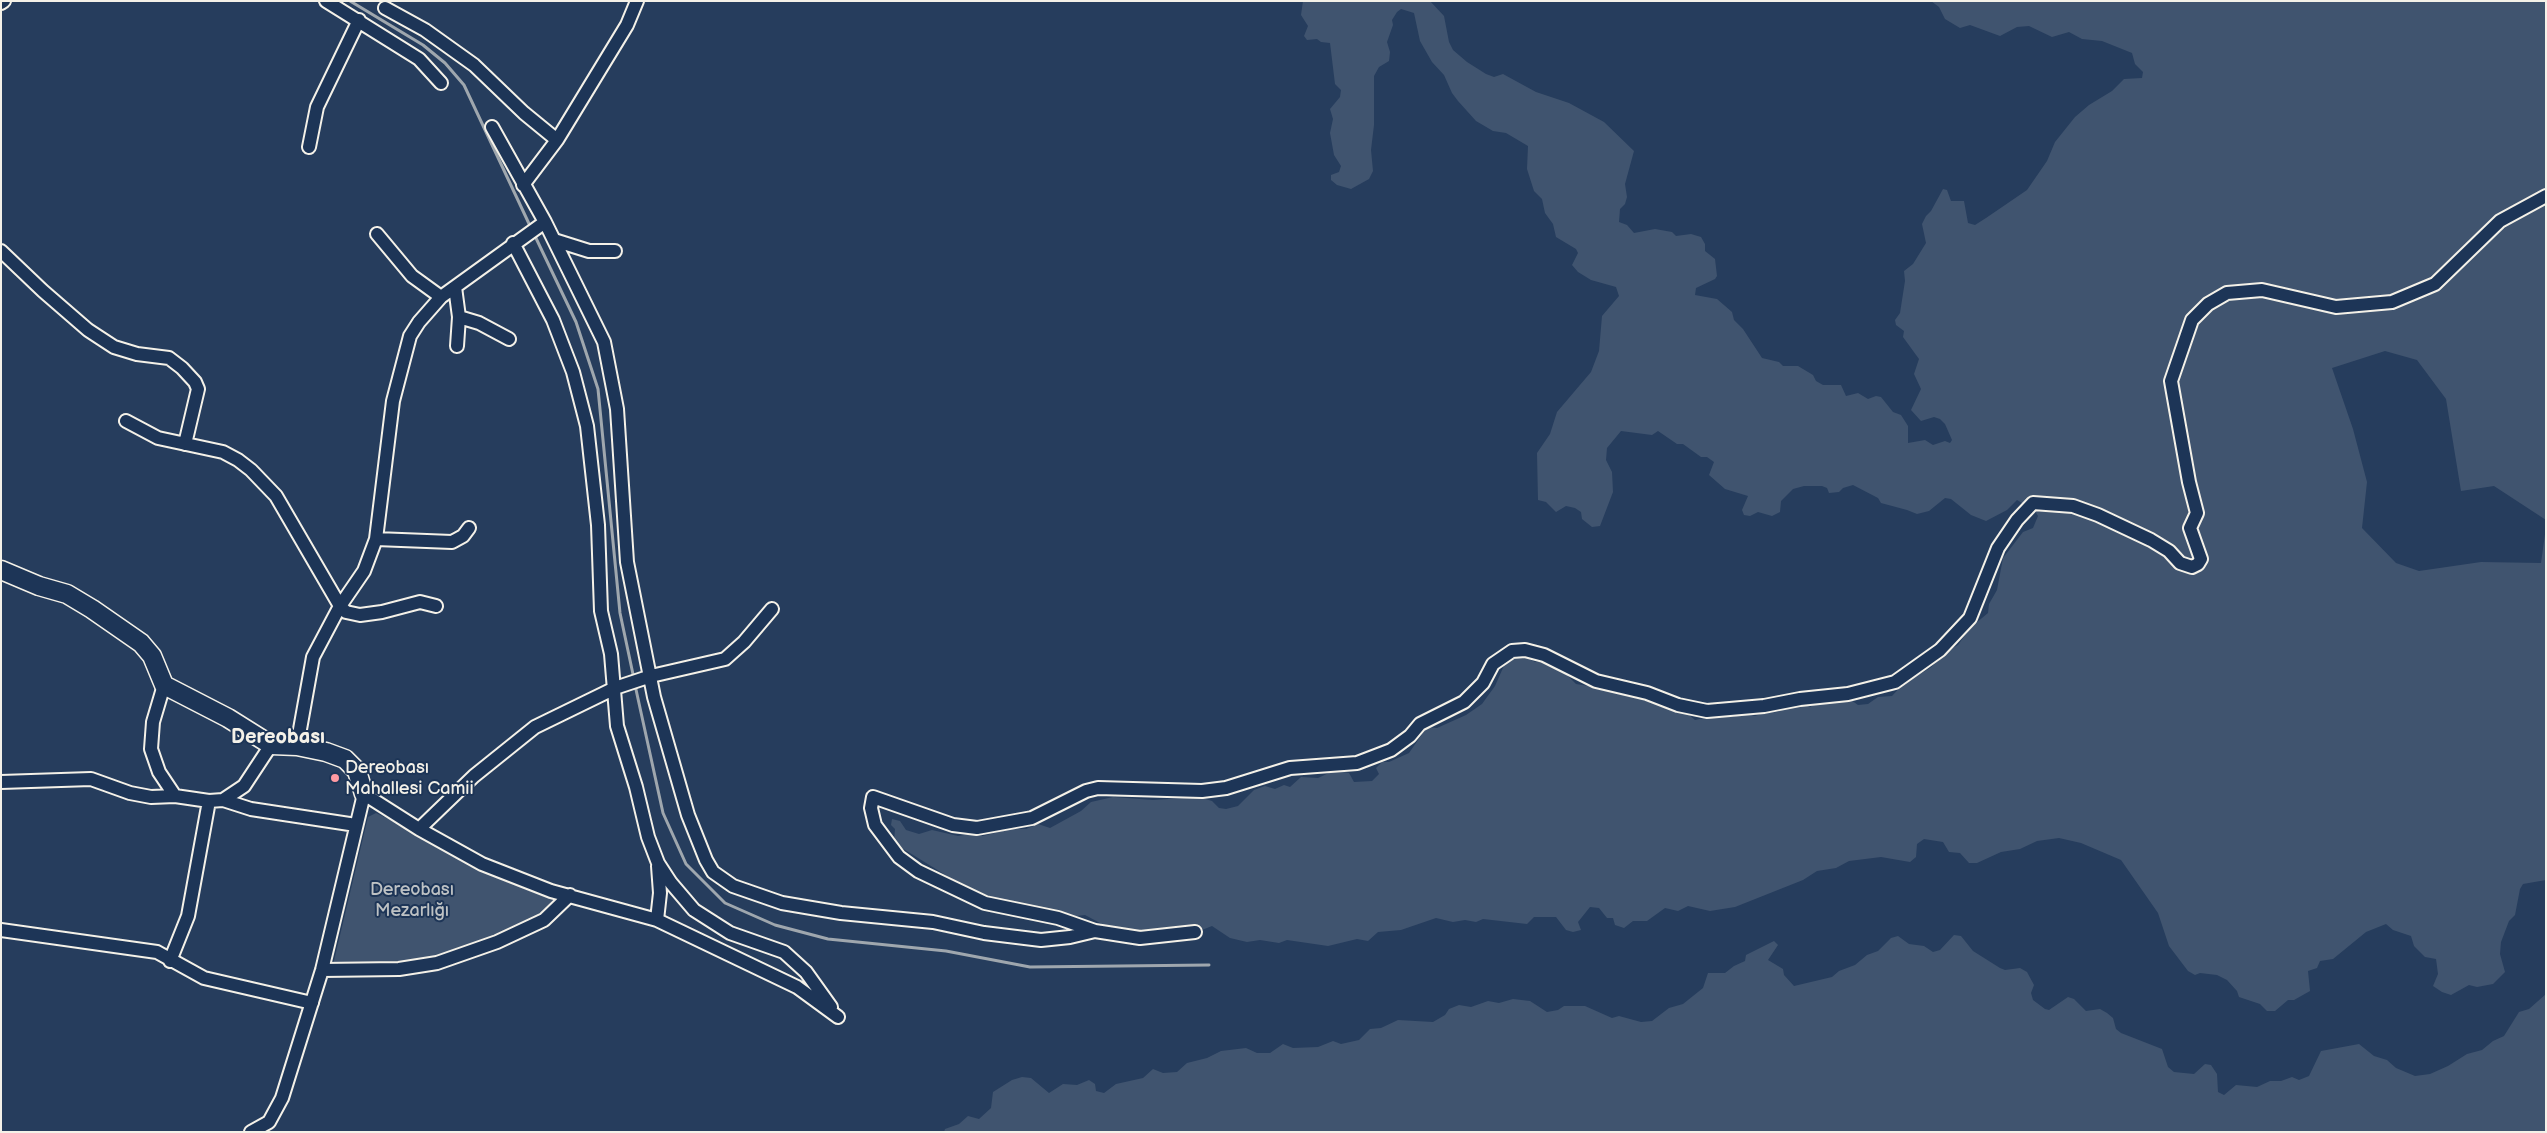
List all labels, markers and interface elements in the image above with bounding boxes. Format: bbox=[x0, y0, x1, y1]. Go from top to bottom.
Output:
district label: Dereobası bbox=[231, 726, 325, 750]
place label: Dereobası Mahallesi Camii bbox=[345, 757, 474, 800]
marker: Dereobası Mahallesi Camii bbox=[329, 772, 341, 784]
park label: Dereobası Mezarlığı bbox=[370, 879, 454, 922]

